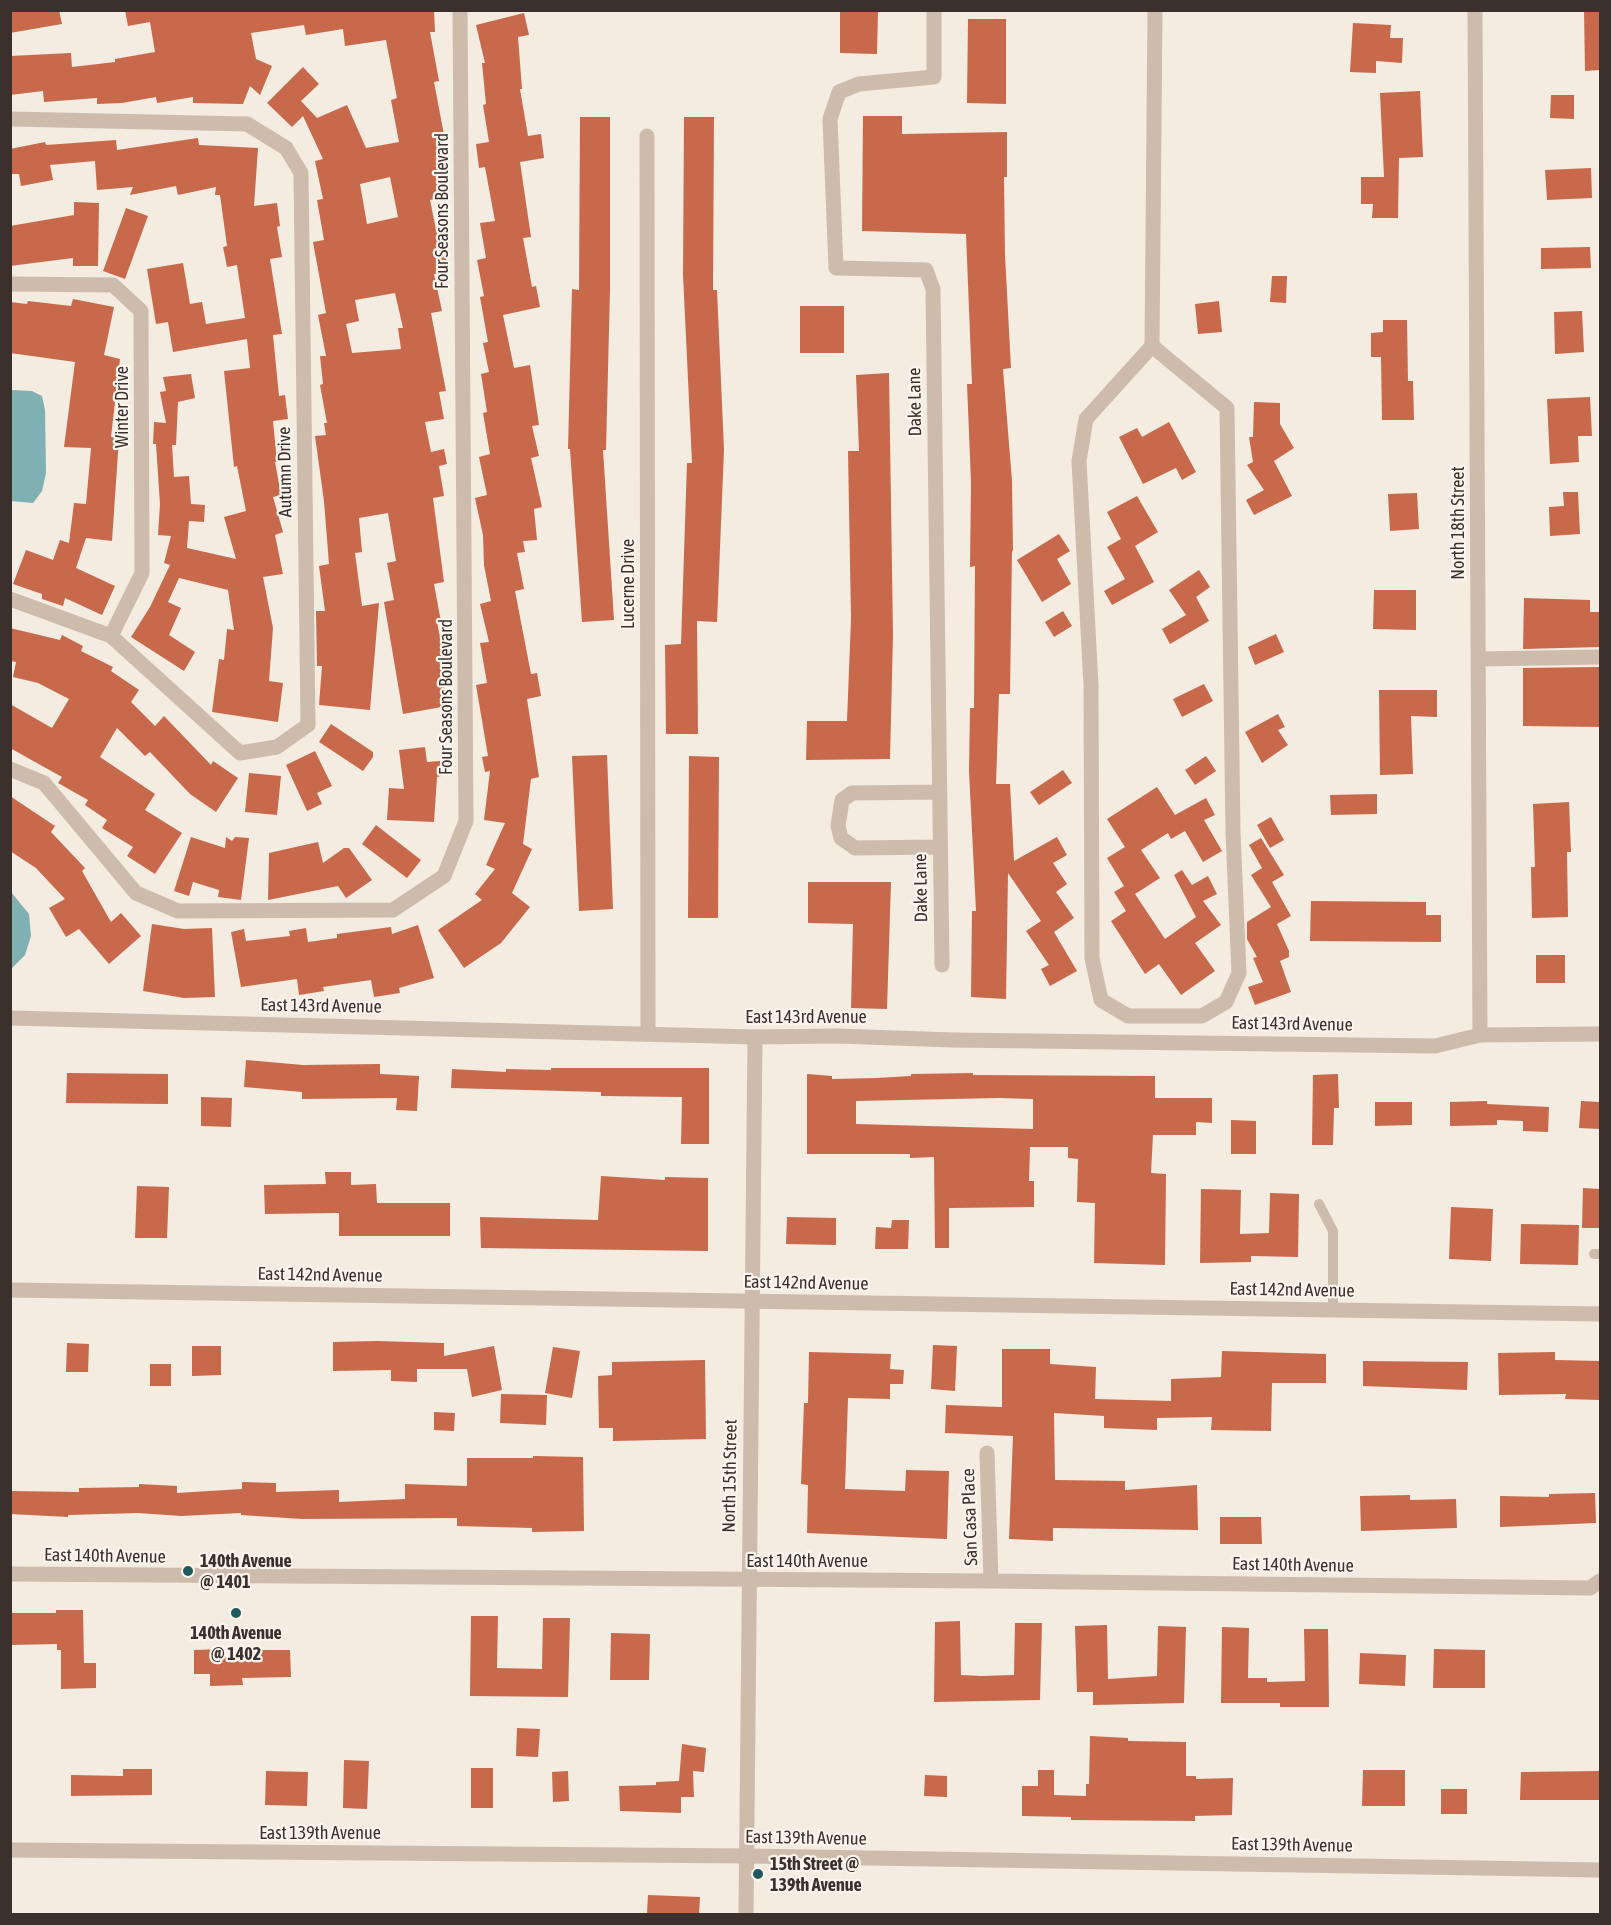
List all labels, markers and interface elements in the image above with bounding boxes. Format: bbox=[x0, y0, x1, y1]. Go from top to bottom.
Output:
street label: Four Seasons Boulevard bbox=[431, 133, 453, 289]
street label: Winter Drive bbox=[111, 366, 133, 448]
street label: Dake Lane bbox=[904, 367, 926, 437]
street label: Autumn Drive bbox=[273, 427, 297, 517]
street label: North 18th Street bbox=[1447, 466, 1469, 580]
street label: Lucerne Drive bbox=[617, 539, 639, 629]
street label: Four Seasons Boulevard bbox=[435, 619, 457, 775]
street label: Dake Lane bbox=[910, 853, 932, 923]
street label: East 143rd Avenue bbox=[260, 994, 382, 1018]
street label: East 143rd Avenue bbox=[745, 1006, 867, 1028]
street label: East 143rd Avenue bbox=[1231, 1012, 1353, 1036]
street label: East 142nd Avenue bbox=[257, 1263, 383, 1287]
street label: East 142nd Avenue bbox=[743, 1271, 869, 1295]
street label: East 142nd Avenue bbox=[1229, 1278, 1355, 1302]
street label: North 15th Street bbox=[718, 1419, 742, 1533]
street label: San Casa Place bbox=[958, 1468, 982, 1566]
street label: East 140th Avenue bbox=[44, 1544, 166, 1568]
place label: 140th Avenue @ 1401 bbox=[200, 1550, 292, 1592]
street label: East 140th Avenue bbox=[746, 1550, 868, 1572]
street label: East 140th Avenue bbox=[1232, 1553, 1354, 1577]
marker: 140th Avenue @ 1401 bbox=[181, 1564, 195, 1578]
marker: 140th Avenue @ 1402 bbox=[229, 1606, 243, 1620]
place label: 140th Avenue @ 1402 bbox=[190, 1622, 282, 1664]
street label: East 139th Avenue bbox=[259, 1822, 381, 1844]
street label: East 139th Avenue bbox=[745, 1826, 867, 1850]
street label: East 139th Avenue bbox=[1231, 1833, 1353, 1857]
place label: 15th Street @ 139th Avenue bbox=[770, 1853, 862, 1896]
marker: 15th Street @ 139th Avenue bbox=[751, 1867, 765, 1881]

